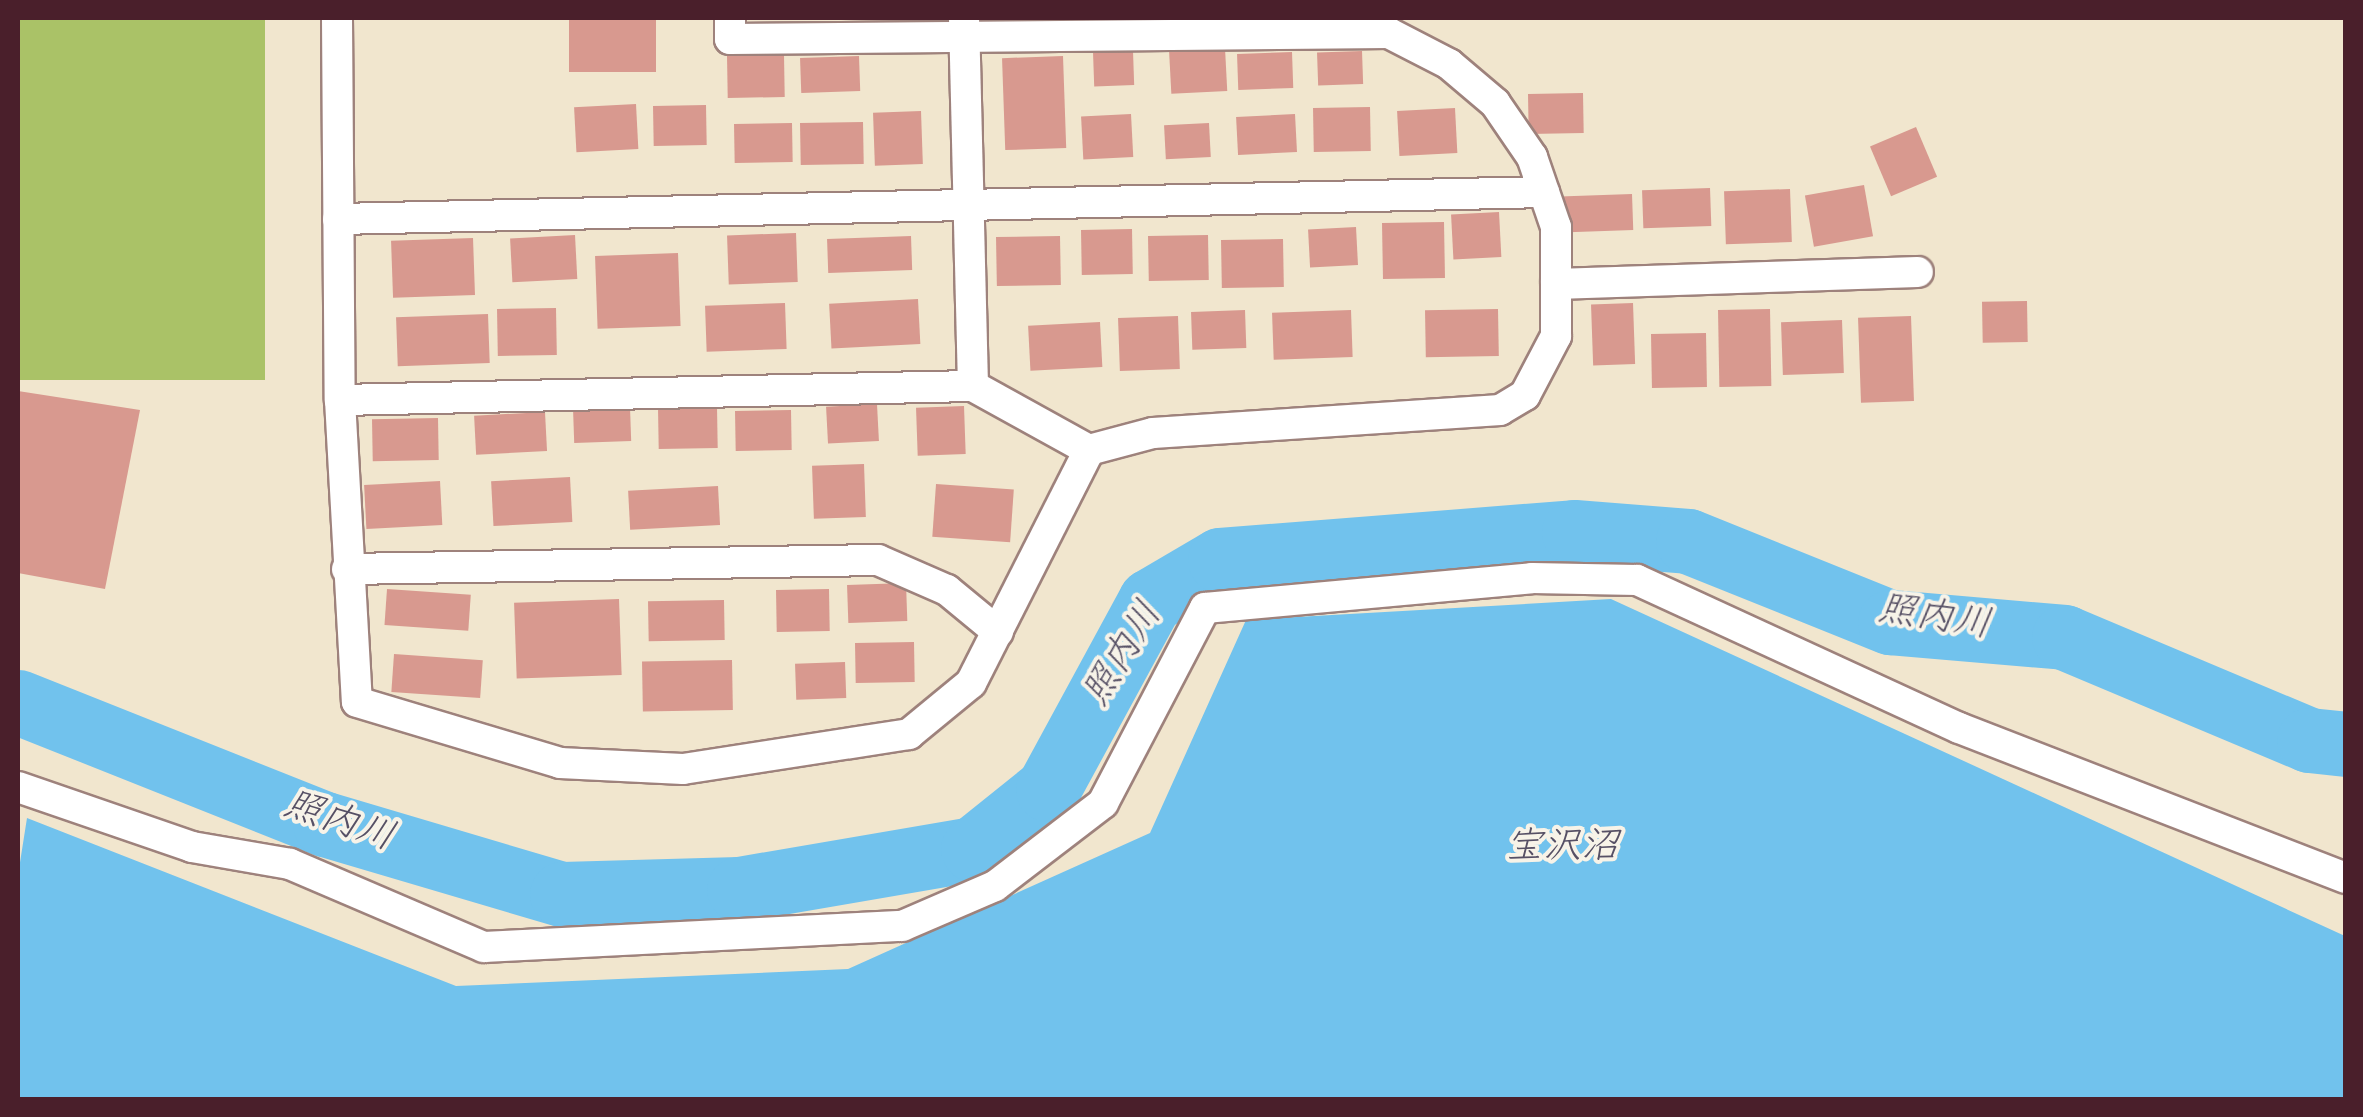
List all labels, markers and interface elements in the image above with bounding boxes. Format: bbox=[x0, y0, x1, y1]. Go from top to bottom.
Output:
water label: 照内川 bbox=[1874, 590, 1994, 652]
water label: 照内川 bbox=[1076, 596, 1176, 716]
water label: 照内川 bbox=[277, 785, 399, 865]
water label: 宝沢沼 bbox=[1505, 828, 1619, 874]

